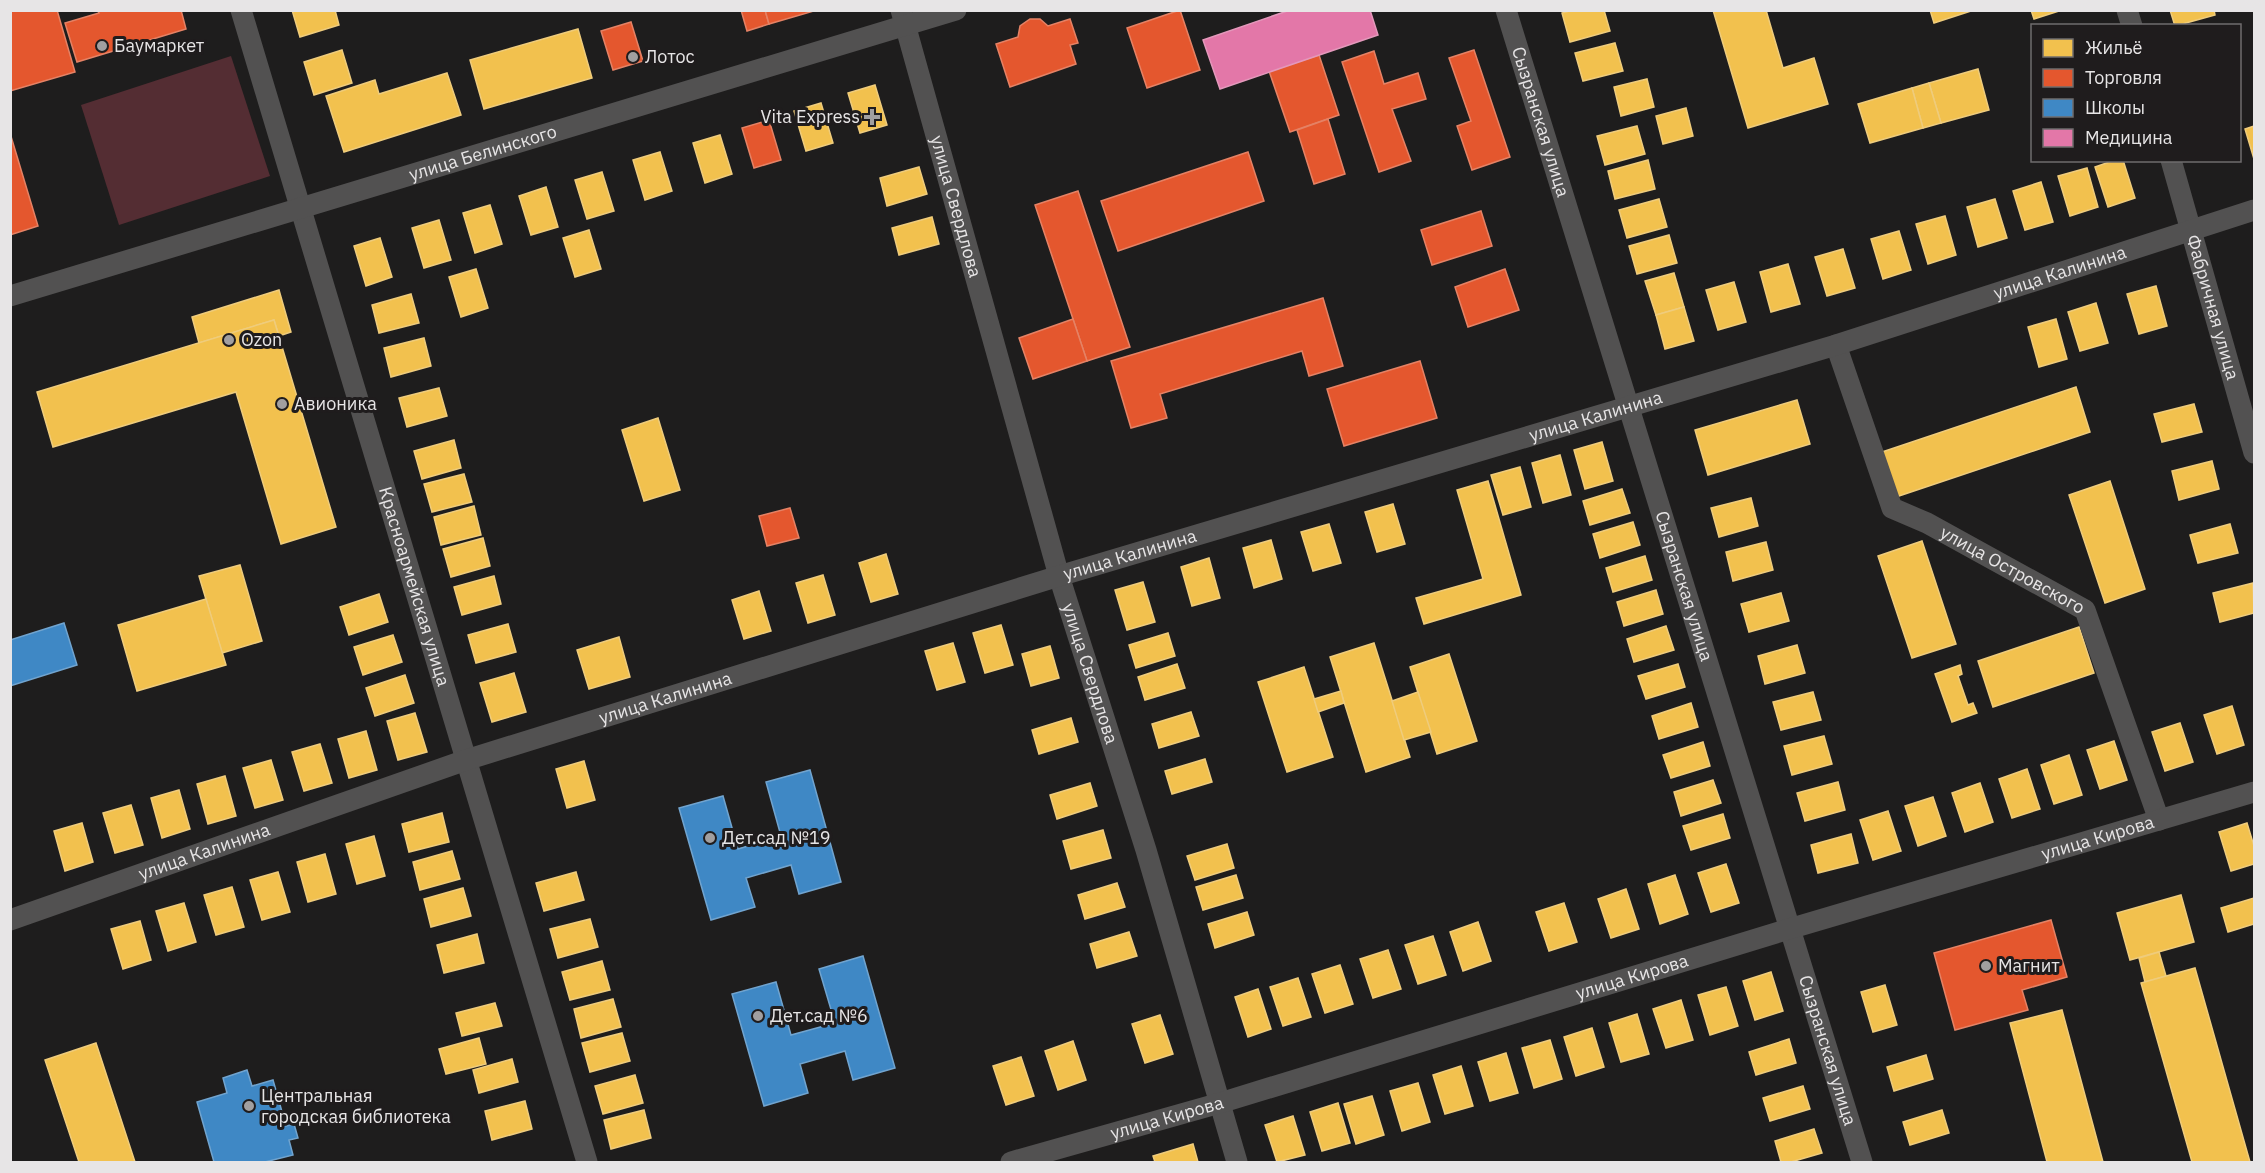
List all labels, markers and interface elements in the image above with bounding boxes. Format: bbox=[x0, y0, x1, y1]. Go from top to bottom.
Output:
legend bbox=[2031, 24, 2241, 162]
place label: Баумаркет bbox=[114, 34, 205, 57]
text: Жильё bbox=[2085, 36, 2143, 59]
marker: Баумаркет bbox=[95, 39, 109, 53]
street label: Сызранская улица bbox=[1507, 44, 1575, 200]
place label: Лотос bbox=[645, 45, 695, 68]
marker: Лотос bbox=[626, 50, 640, 64]
text: Торговля bbox=[2085, 66, 2162, 89]
text: Школы bbox=[2085, 96, 2145, 119]
place label: Vita Express bbox=[760, 105, 860, 128]
marker: Vita Express bbox=[865, 110, 879, 124]
street label: улица Белинского bbox=[406, 119, 559, 186]
text: Медицина bbox=[2085, 126, 2173, 149]
street label: улица Свердлова bbox=[926, 133, 987, 280]
street label: Фабричная улица bbox=[2182, 232, 2245, 383]
street label: улица Калинина bbox=[1991, 240, 2129, 304]
place label: Ozon bbox=[241, 328, 282, 351]
marker: Ozon bbox=[222, 333, 236, 347]
street label: улица Калинина bbox=[1526, 385, 1665, 447]
place label: Авионика bbox=[294, 392, 377, 415]
marker: Авионика bbox=[275, 397, 289, 411]
street label: Красноармейская улица bbox=[374, 484, 456, 689]
street label: Сызранская улица bbox=[1650, 508, 1719, 664]
street label: улица Островского bbox=[1936, 521, 2089, 619]
street label: улица Калинина bbox=[1060, 524, 1199, 585]
street label: улица Свердлова bbox=[1057, 600, 1124, 747]
street label: улица Калинина bbox=[596, 666, 735, 729]
street label: улица Кирова bbox=[2038, 810, 2157, 865]
street label: улица Калинина bbox=[135, 818, 273, 885]
place label: Дет.сад №19 bbox=[722, 826, 831, 849]
marker: Дет.сад №19 bbox=[703, 831, 717, 845]
street label: улица Кирова bbox=[1573, 948, 1691, 1005]
place label: Магнит bbox=[1998, 954, 2060, 977]
marker: Магнит bbox=[1979, 959, 1993, 973]
street label: Сызранская улица bbox=[1794, 972, 1862, 1129]
place label: Дет.сад №6 bbox=[770, 1004, 868, 1027]
marker: Дет.сад №6 bbox=[751, 1009, 765, 1023]
place label: Центральная городская библиотека bbox=[261, 1084, 451, 1128]
street label: улица Кирова bbox=[1108, 1090, 1226, 1144]
marker: Центральная городская библиотека bbox=[242, 1099, 256, 1113]

